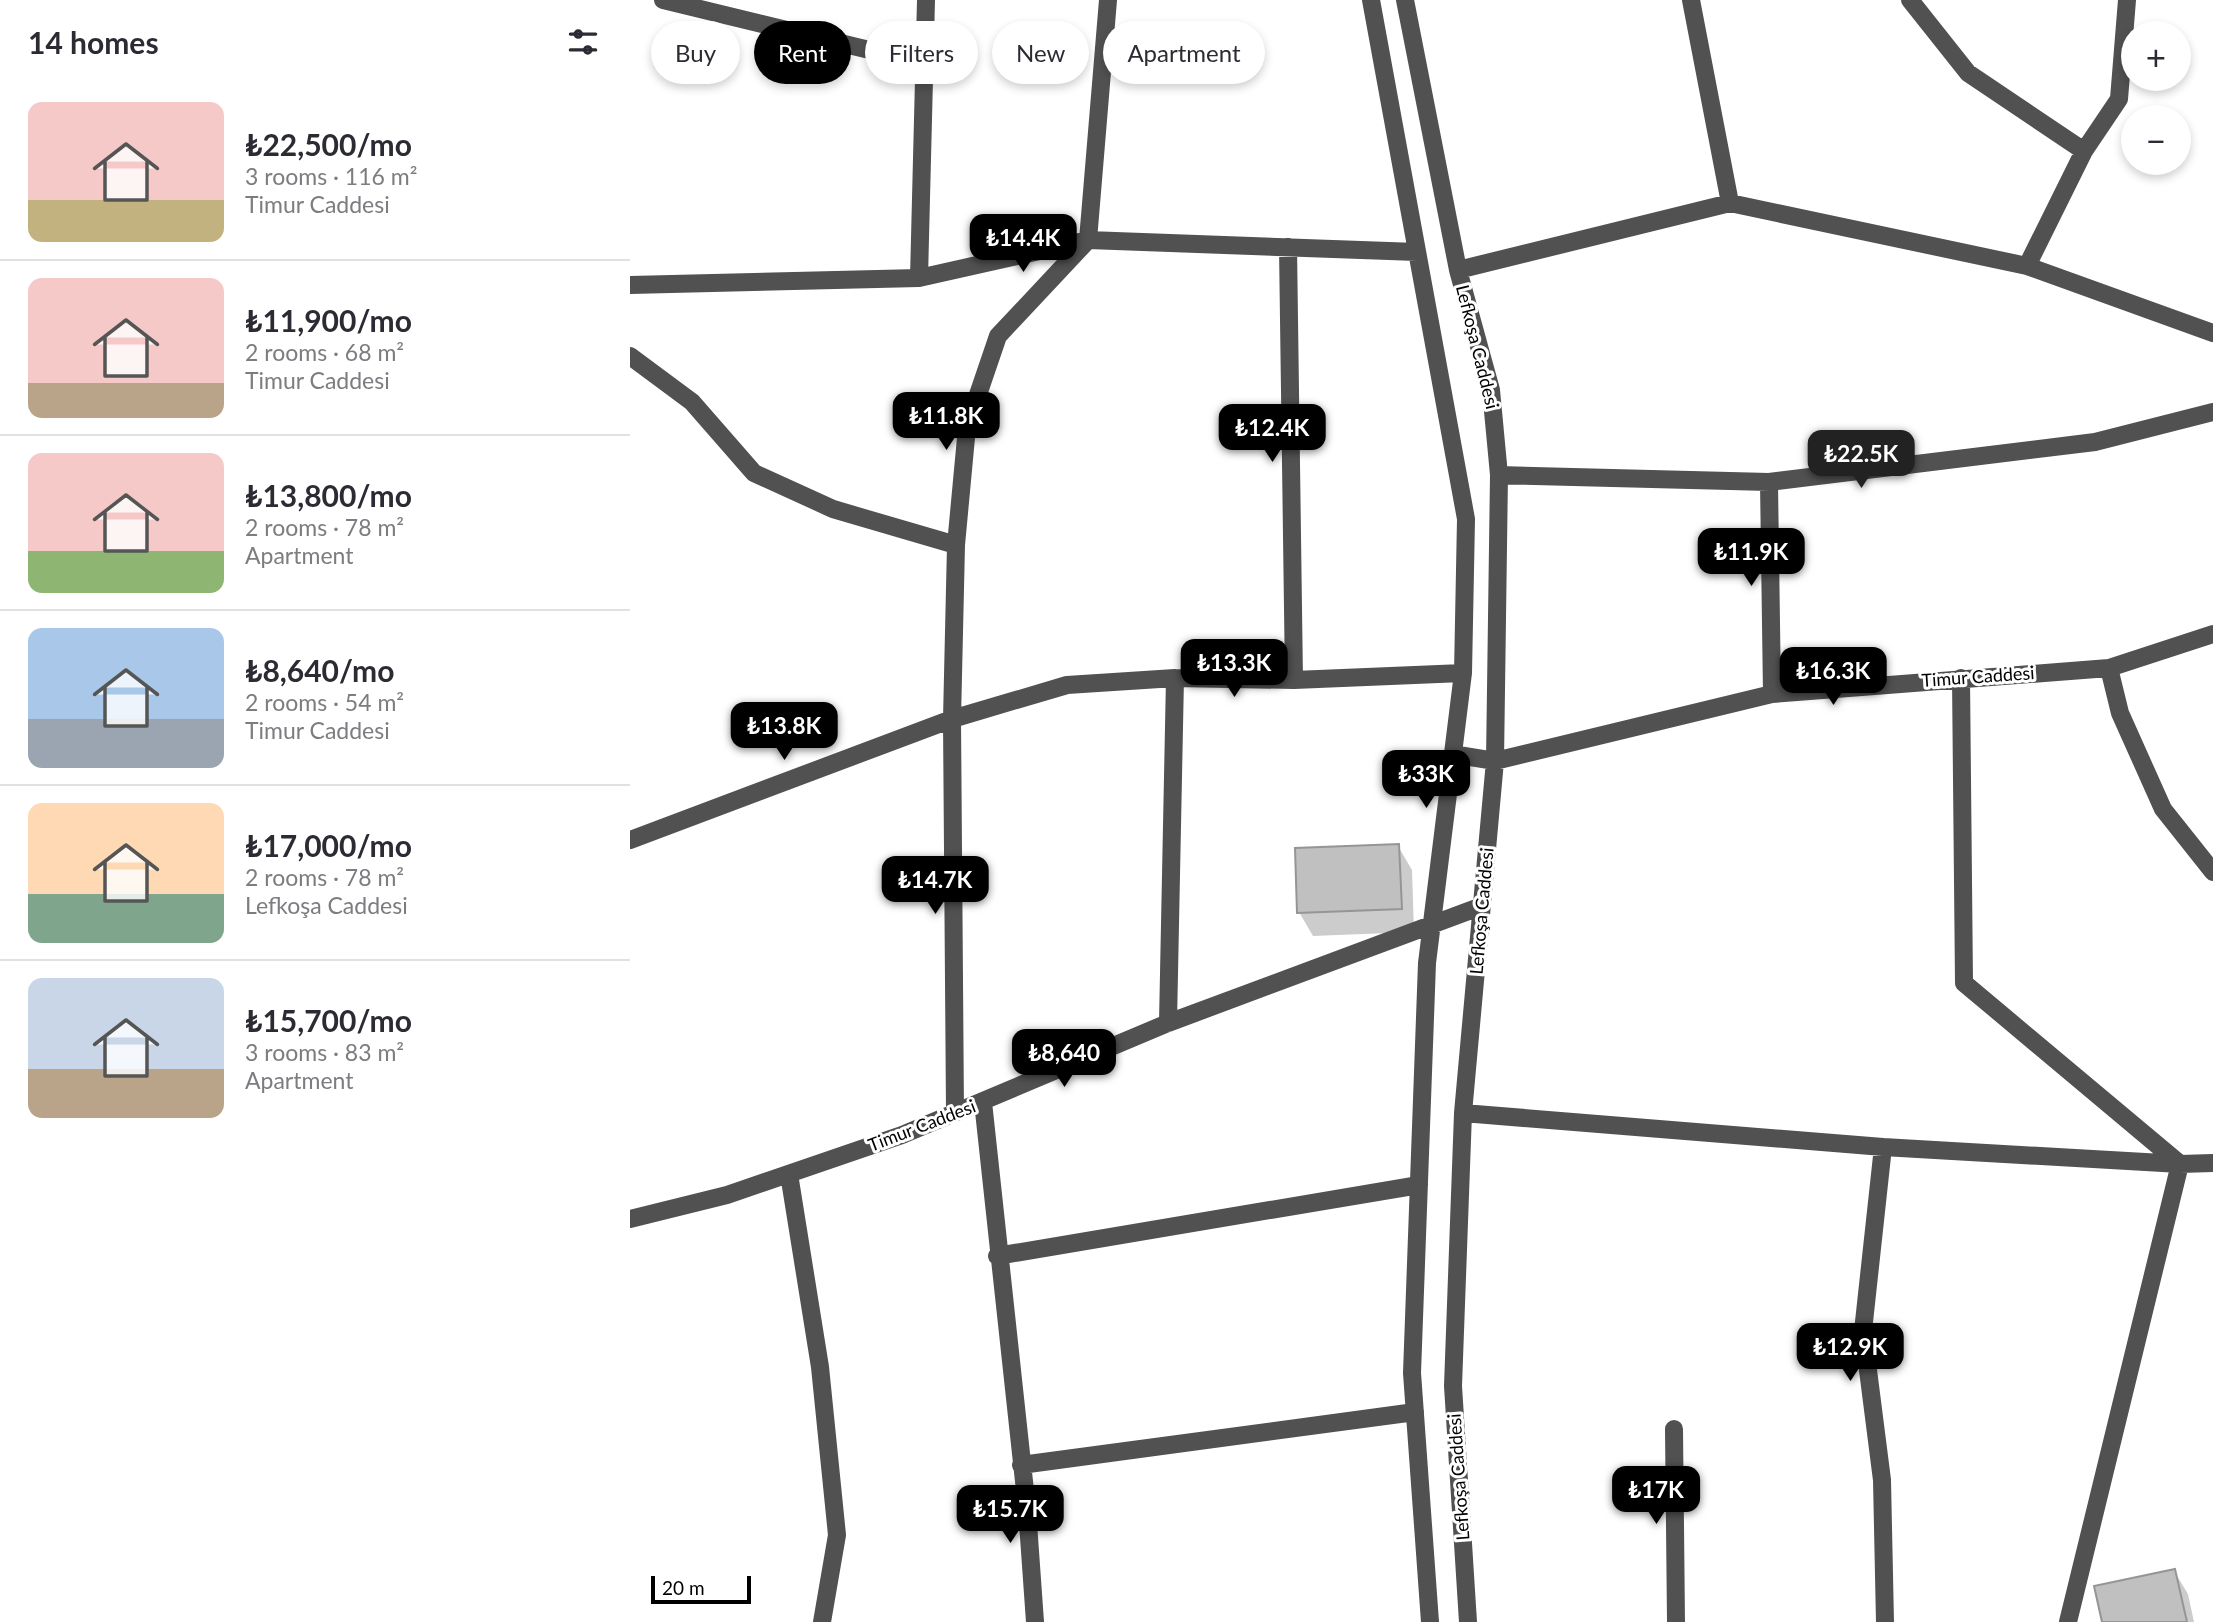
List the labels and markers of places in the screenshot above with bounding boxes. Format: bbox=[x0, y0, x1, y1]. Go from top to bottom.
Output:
pin: ₺14.4K bbox=[966, 215, 1080, 274]
pin: ₺11.8K bbox=[889, 392, 1003, 452]
pin: ₺12.4K bbox=[1215, 405, 1329, 464]
pin: ₺22.5K bbox=[1804, 430, 1918, 490]
pin: ₺11.9K bbox=[1694, 528, 1808, 588]
pin: ₺13.3K bbox=[1177, 640, 1291, 699]
pin: ₺16.3K bbox=[1776, 648, 1890, 707]
pin: ₺13.8K bbox=[727, 702, 841, 762]
pin: ₺33K bbox=[1385, 750, 1467, 810]
pin: ₺14.7K bbox=[878, 856, 992, 916]
pin: ₺8,640 bbox=[1007, 1030, 1121, 1089]
pin: ₺12.9K bbox=[1793, 1324, 1907, 1383]
pin: ₺17K bbox=[1615, 1466, 1697, 1526]
pin: ₺15.7K bbox=[953, 1486, 1067, 1545]

